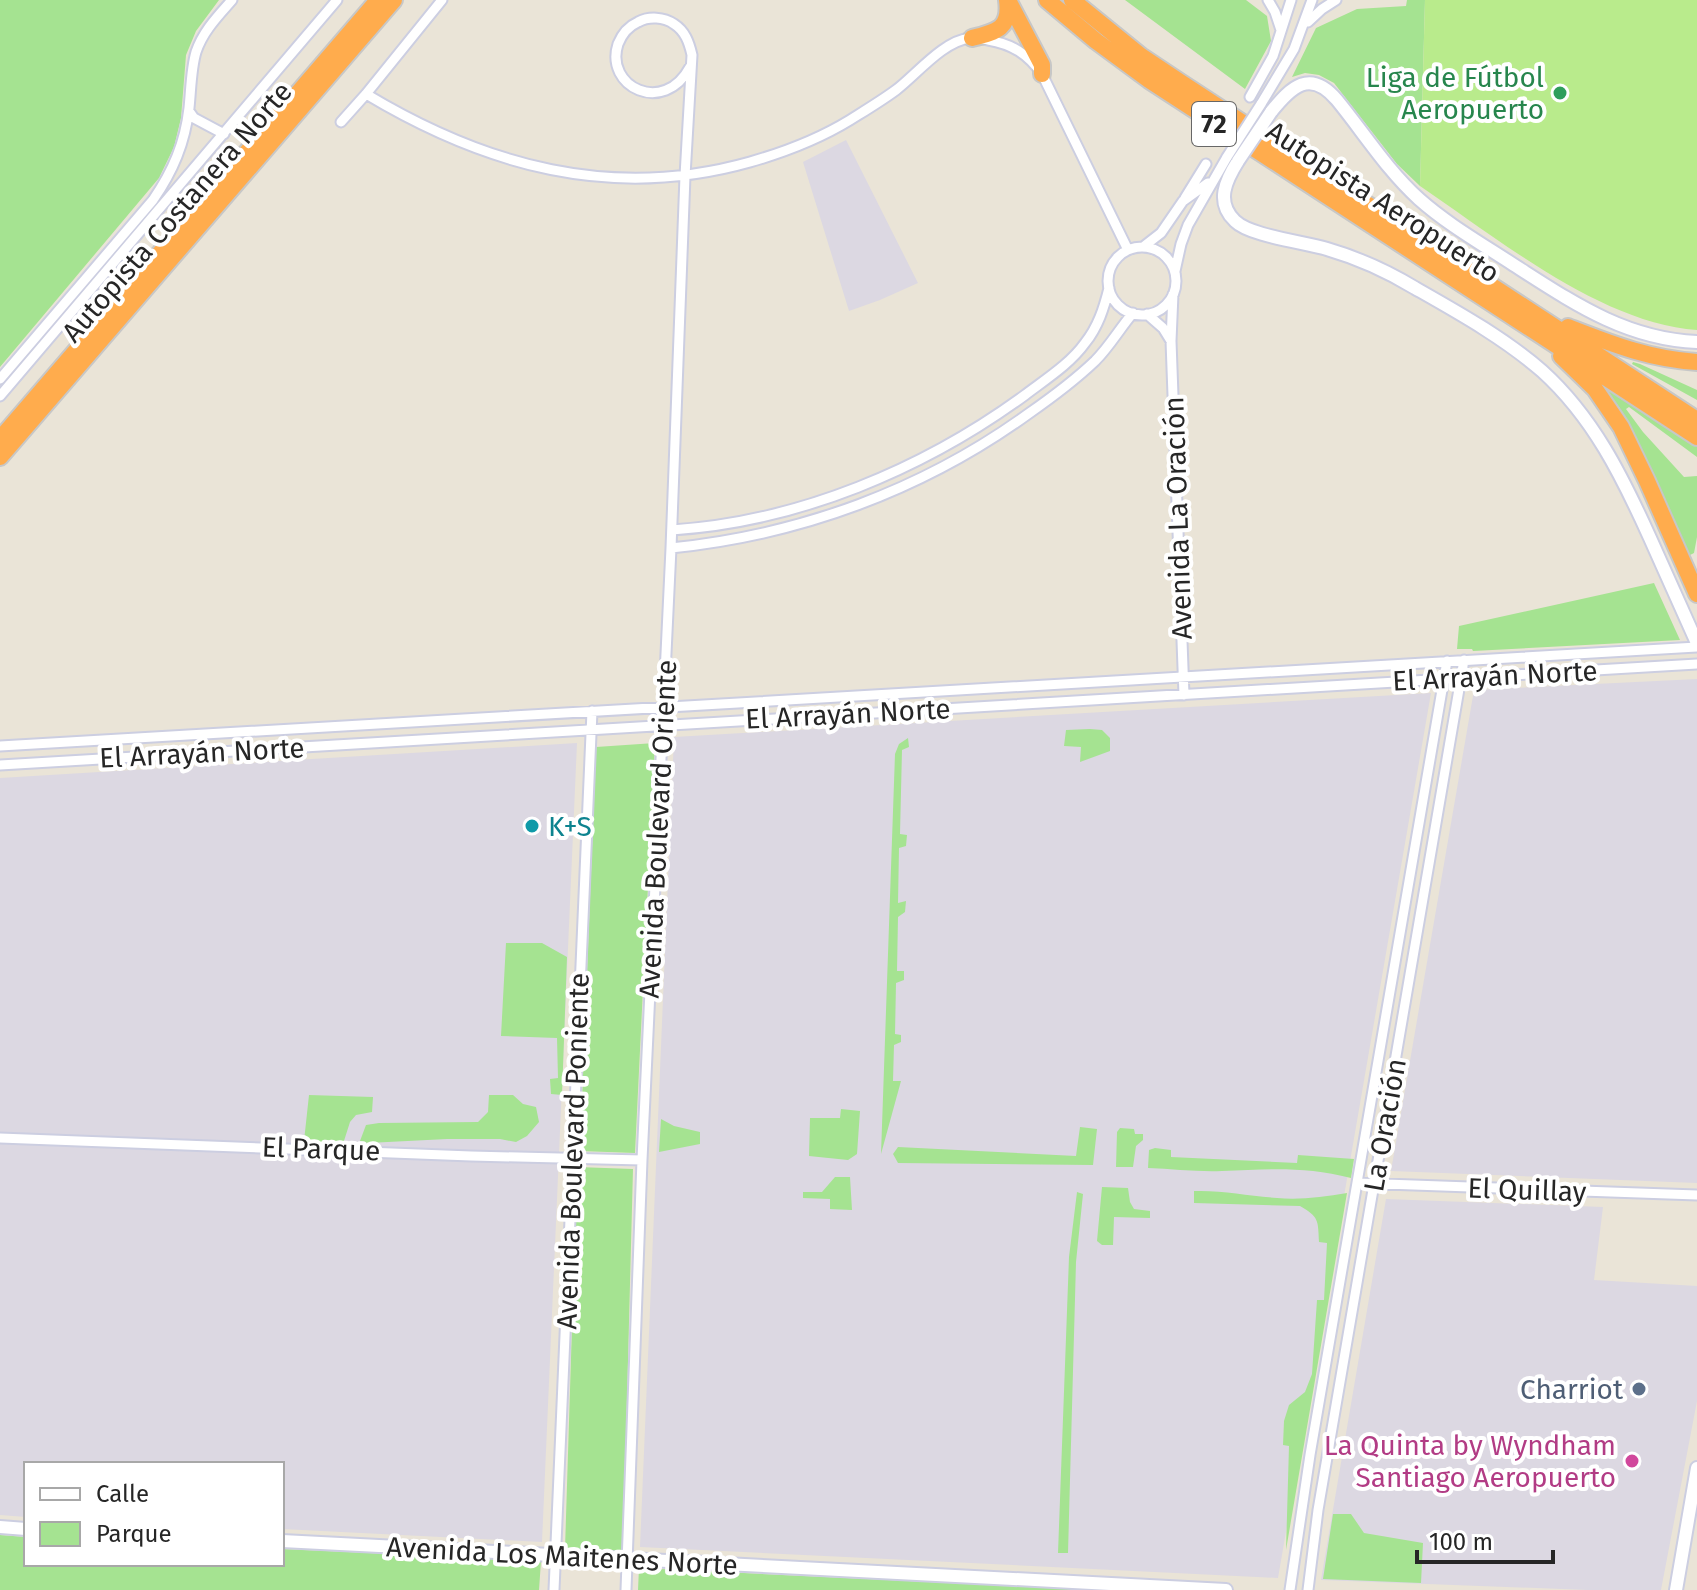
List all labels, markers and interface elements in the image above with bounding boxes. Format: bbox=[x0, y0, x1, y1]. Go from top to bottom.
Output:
place label: Liga de Fútbol Aeropuerto bbox=[1366, 61, 1544, 126]
street label: Autopista Costanera Norte bbox=[55, 75, 299, 349]
marker: Liga de Fútbol Aeropuerto bbox=[1551, 84, 1569, 102]
road number: 72 bbox=[1192, 102, 1236, 146]
street label: Autopista Aeropuerto bbox=[1260, 114, 1506, 290]
street label: Avenida La Oración bbox=[1157, 396, 1199, 640]
street label: El Arrayán Norte bbox=[1392, 654, 1598, 698]
street label: Avenida Boulevard Oriente bbox=[633, 659, 683, 999]
street label: El Arrayán Norte bbox=[745, 692, 951, 736]
street label: El Arrayán Norte bbox=[99, 731, 305, 775]
place label: K+S bbox=[548, 810, 592, 843]
marker: K+S bbox=[523, 817, 541, 835]
street label: Avenida Boulevard Poniente bbox=[550, 972, 596, 1330]
street label: La Oración bbox=[1357, 1056, 1413, 1194]
street label: El Parque bbox=[261, 1130, 381, 1168]
street label: El Quillay bbox=[1467, 1171, 1587, 1209]
place label: Charriot bbox=[1520, 1373, 1624, 1406]
marker: Charriot bbox=[1630, 1380, 1648, 1398]
place label: La Quinta by Wyndham Santiago Aeropuerto bbox=[1324, 1429, 1616, 1494]
marker: La Quinta by Wyndham Santiago Aeropuerto bbox=[1623, 1452, 1641, 1470]
legend bbox=[24, 1462, 284, 1566]
text: Calle bbox=[96, 1480, 149, 1508]
scale bar bbox=[1417, 1514, 1553, 1564]
text: Parque bbox=[96, 1520, 172, 1548]
text: 100 m bbox=[1429, 1528, 1493, 1556]
street label: Avenida Los Maitenes Norte bbox=[385, 1530, 739, 1582]

